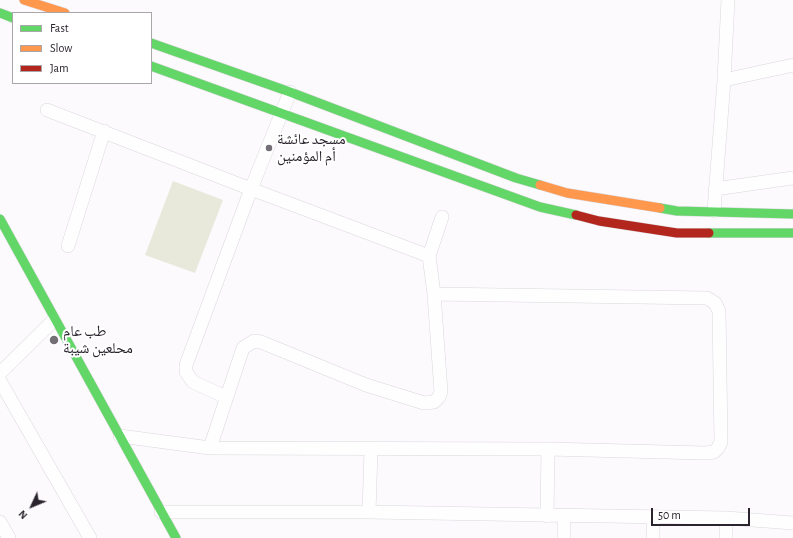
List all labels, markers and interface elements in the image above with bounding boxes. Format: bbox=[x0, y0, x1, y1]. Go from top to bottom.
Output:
legend bbox=[12, 12, 152, 84]
text: Fast bbox=[50, 22, 69, 34]
text: Slow bbox=[50, 42, 72, 54]
text: Jam bbox=[50, 62, 69, 74]
place label: مسجد عائشة أم المؤمنين bbox=[277, 130, 346, 165]
marker: مسجد عائشة أم المؤمنين bbox=[264, 143, 274, 153]
place label: طب عام محلعين شيبة bbox=[63, 322, 133, 357]
marker: طب عام محلعين شيبة bbox=[48, 334, 60, 346]
north arrow bbox=[12, 486, 52, 526]
scale bar bbox=[653, 500, 752, 526]
text: N bbox=[16, 508, 30, 521]
text: 50 m bbox=[658, 509, 681, 521]

